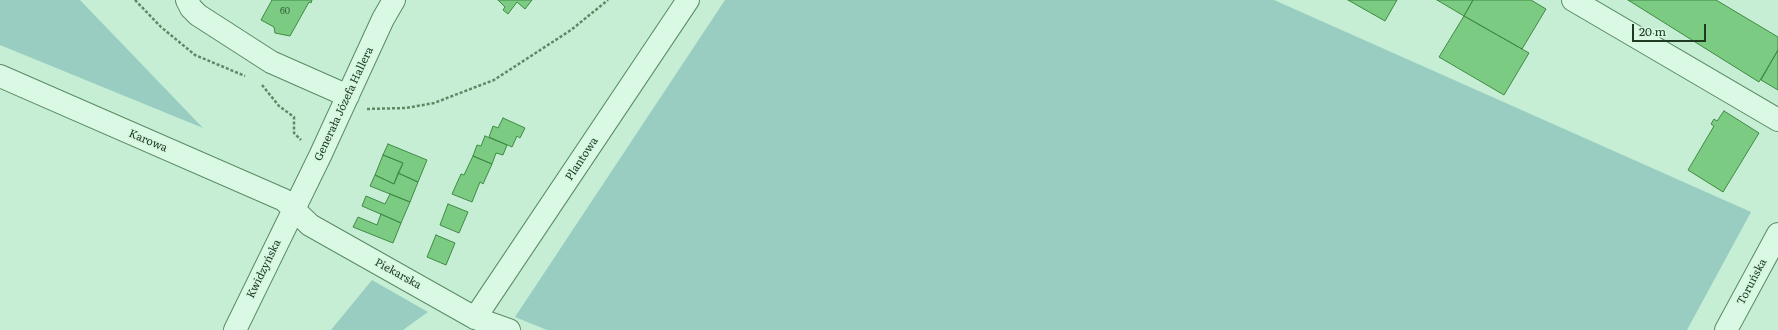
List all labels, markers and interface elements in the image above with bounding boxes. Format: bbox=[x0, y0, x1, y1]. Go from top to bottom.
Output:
house number: 60 bbox=[280, 6, 290, 16]
scale bar bbox=[1634, 16, 1708, 42]
text: 20 m bbox=[1639, 22, 1666, 40]
street label: Generała Józefa Hallera bbox=[312, 45, 376, 163]
street label: Karowa bbox=[127, 127, 169, 155]
street label: Plantowa bbox=[563, 135, 601, 183]
street label: Kwidzyńska bbox=[244, 237, 284, 301]
street label: Piekarska bbox=[372, 256, 424, 292]
street label: Toruńska bbox=[1734, 257, 1770, 307]

